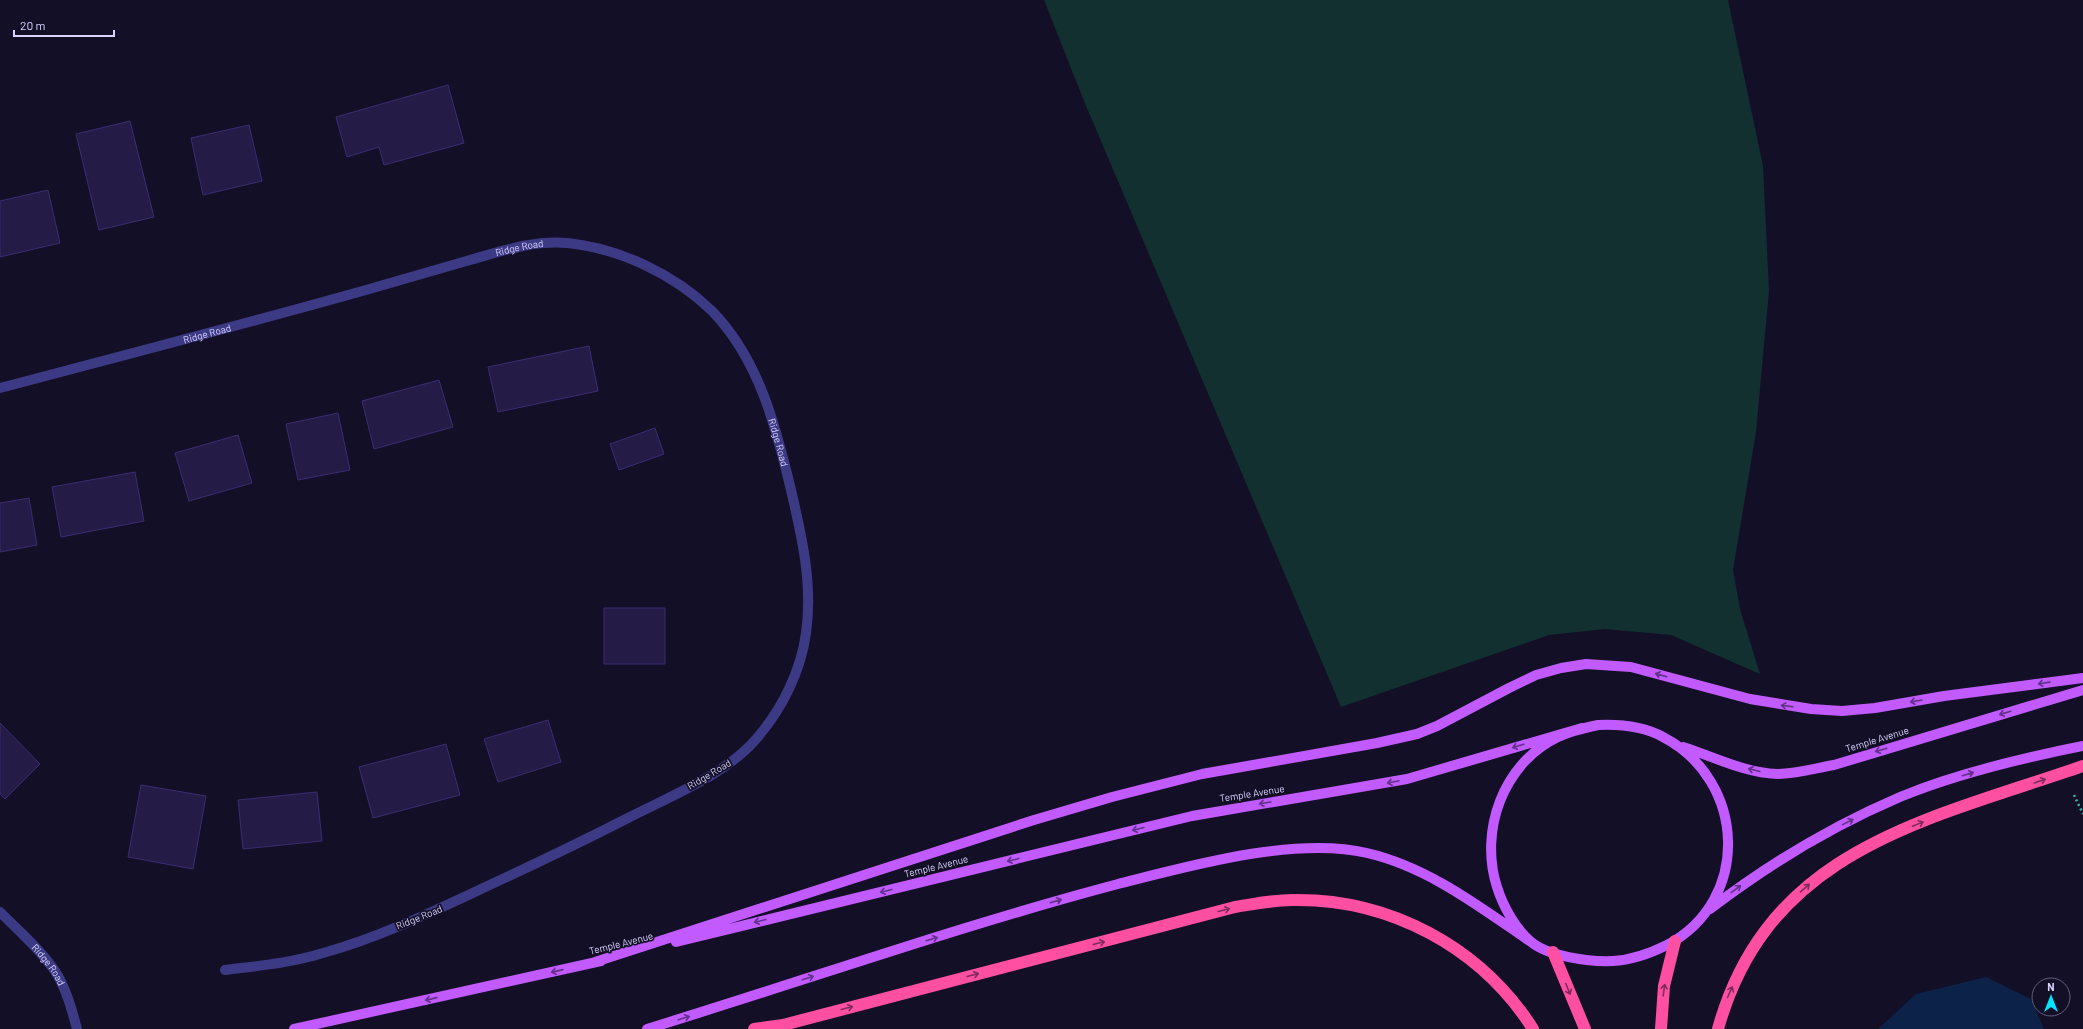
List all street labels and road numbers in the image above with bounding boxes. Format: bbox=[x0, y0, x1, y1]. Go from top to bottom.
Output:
street label: Ridge Road bbox=[494, 237, 544, 259]
street label: Ridge Road bbox=[182, 321, 232, 346]
street label: Ridge Road bbox=[766, 417, 791, 467]
street label: Temple Avenue bbox=[1844, 724, 1910, 754]
street label: Ridge Road bbox=[685, 756, 733, 792]
street label: Temple Avenue bbox=[1219, 782, 1285, 804]
street label: Temple Avenue bbox=[903, 852, 969, 880]
street label: Ridge Road bbox=[394, 902, 444, 932]
street label: Temple Avenue bbox=[588, 929, 654, 957]
street label: Ridge Road bbox=[29, 941, 68, 987]

